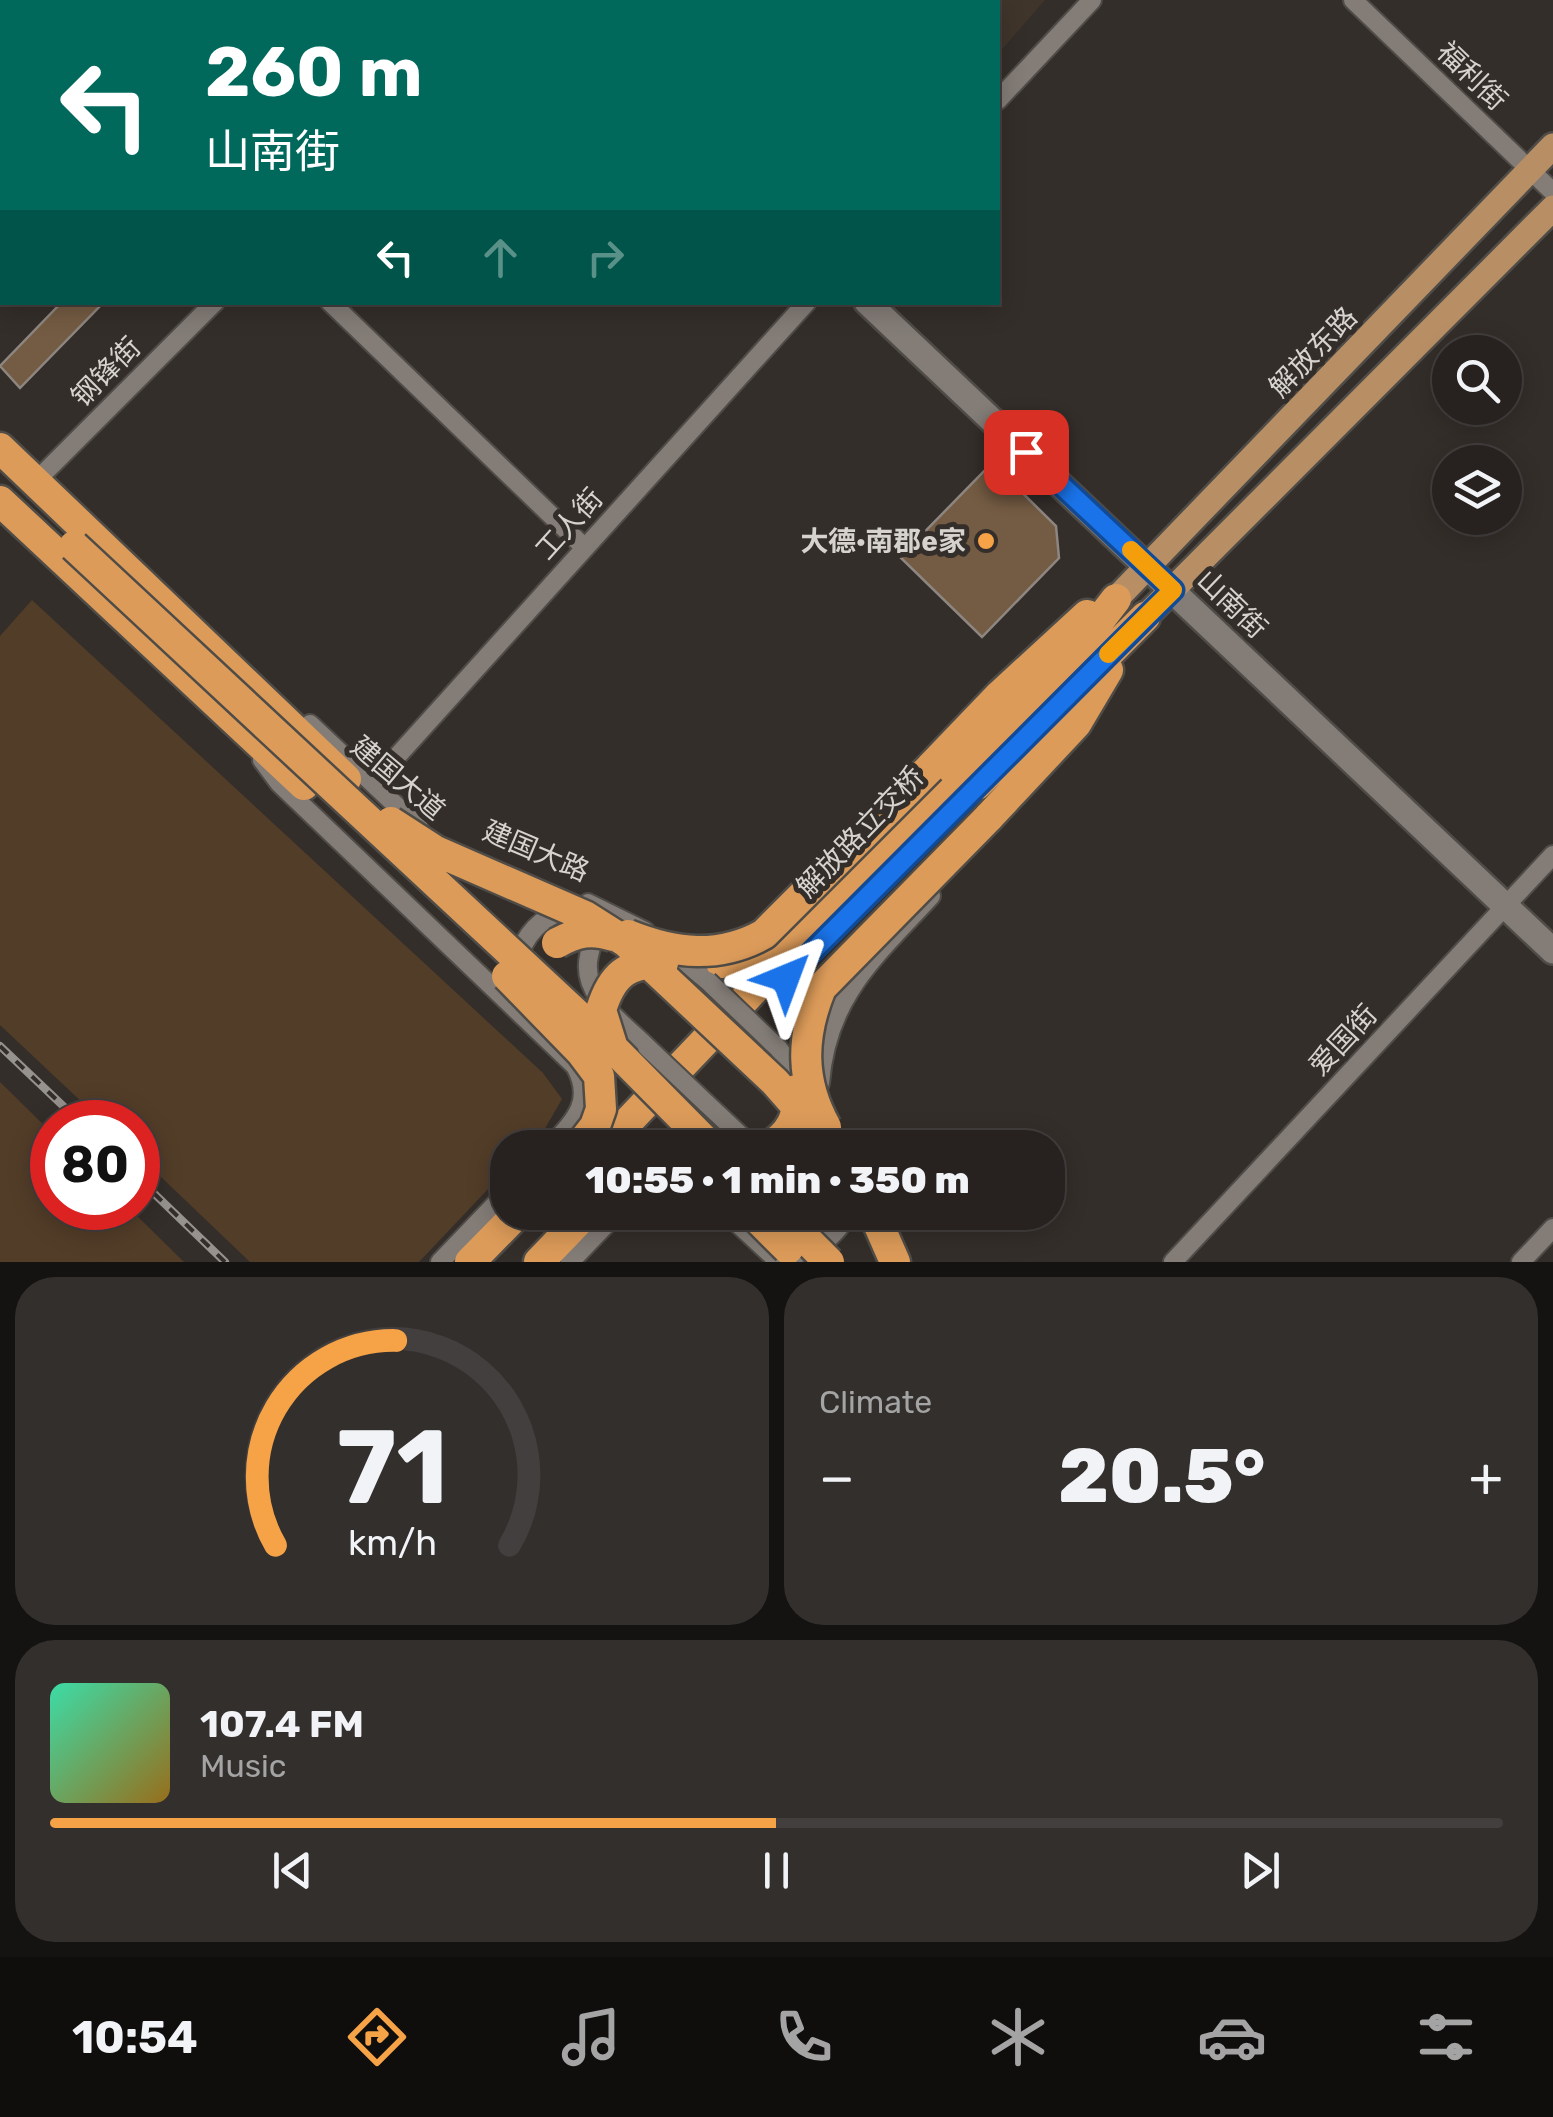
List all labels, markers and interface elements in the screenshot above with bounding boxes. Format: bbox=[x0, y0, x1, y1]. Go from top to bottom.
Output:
text: 260 m bbox=[205, 31, 423, 114]
street label: 福利街 bbox=[1430, 35, 1514, 117]
icon: left bbox=[40, 40, 170, 170]
text: 山南街 bbox=[205, 125, 340, 178]
icon: left bbox=[368, 230, 423, 285]
icon: ahead bbox=[473, 230, 528, 285]
icon: right bbox=[578, 230, 633, 285]
street label: 解放东路 bbox=[1262, 300, 1364, 404]
street label: 钢锋街 bbox=[65, 331, 147, 413]
map controls bbox=[1432, 335, 1522, 535]
button: search bbox=[1432, 335, 1522, 425]
pin bbox=[984, 410, 1069, 495]
icon: arrive bbox=[999, 425, 1054, 480]
button: layers bbox=[1432, 445, 1522, 535]
street label: 工人街 bbox=[529, 482, 609, 566]
place label: 大德·南郡e家 bbox=[800, 525, 966, 558]
marker: 大德·南郡e家 bbox=[975, 530, 997, 552]
street label: 山南街 bbox=[1190, 563, 1274, 645]
street label: 建国大道 bbox=[344, 729, 452, 827]
street label: 解放路立交桥 bbox=[790, 760, 930, 904]
street label: 建国大路 bbox=[478, 814, 594, 888]
position arrow bbox=[734, 926, 838, 1030]
street label: 爱国街 bbox=[1302, 998, 1384, 1082]
speed limit sign: 80 bbox=[30, 1100, 160, 1230]
text: 10:55 · 1 min · 350 m bbox=[585, 1157, 970, 1203]
text: Climate bbox=[819, 1383, 932, 1421]
text: 71 bbox=[336, 1406, 448, 1529]
text: 20.5° bbox=[1058, 1432, 1265, 1521]
text: − bbox=[819, 1445, 855, 1510]
text: + bbox=[1469, 1445, 1503, 1510]
text: km/h bbox=[347, 1522, 437, 1564]
text: 107.4 FM bbox=[200, 1701, 364, 1747]
text: Music bbox=[200, 1747, 286, 1785]
icon: previous bbox=[265, 1843, 320, 1898]
icon: pause bbox=[749, 1843, 804, 1898]
icon: next bbox=[1233, 1843, 1288, 1898]
icon: directions bbox=[342, 2002, 412, 2072]
icon: music bbox=[556, 2002, 626, 2072]
icon: phone bbox=[769, 2002, 839, 2072]
icon: climate bbox=[983, 2002, 1053, 2072]
icon: car bbox=[1197, 2002, 1267, 2072]
icon: filters bbox=[1411, 2002, 1481, 2072]
text: 10:54 bbox=[72, 2011, 198, 2064]

